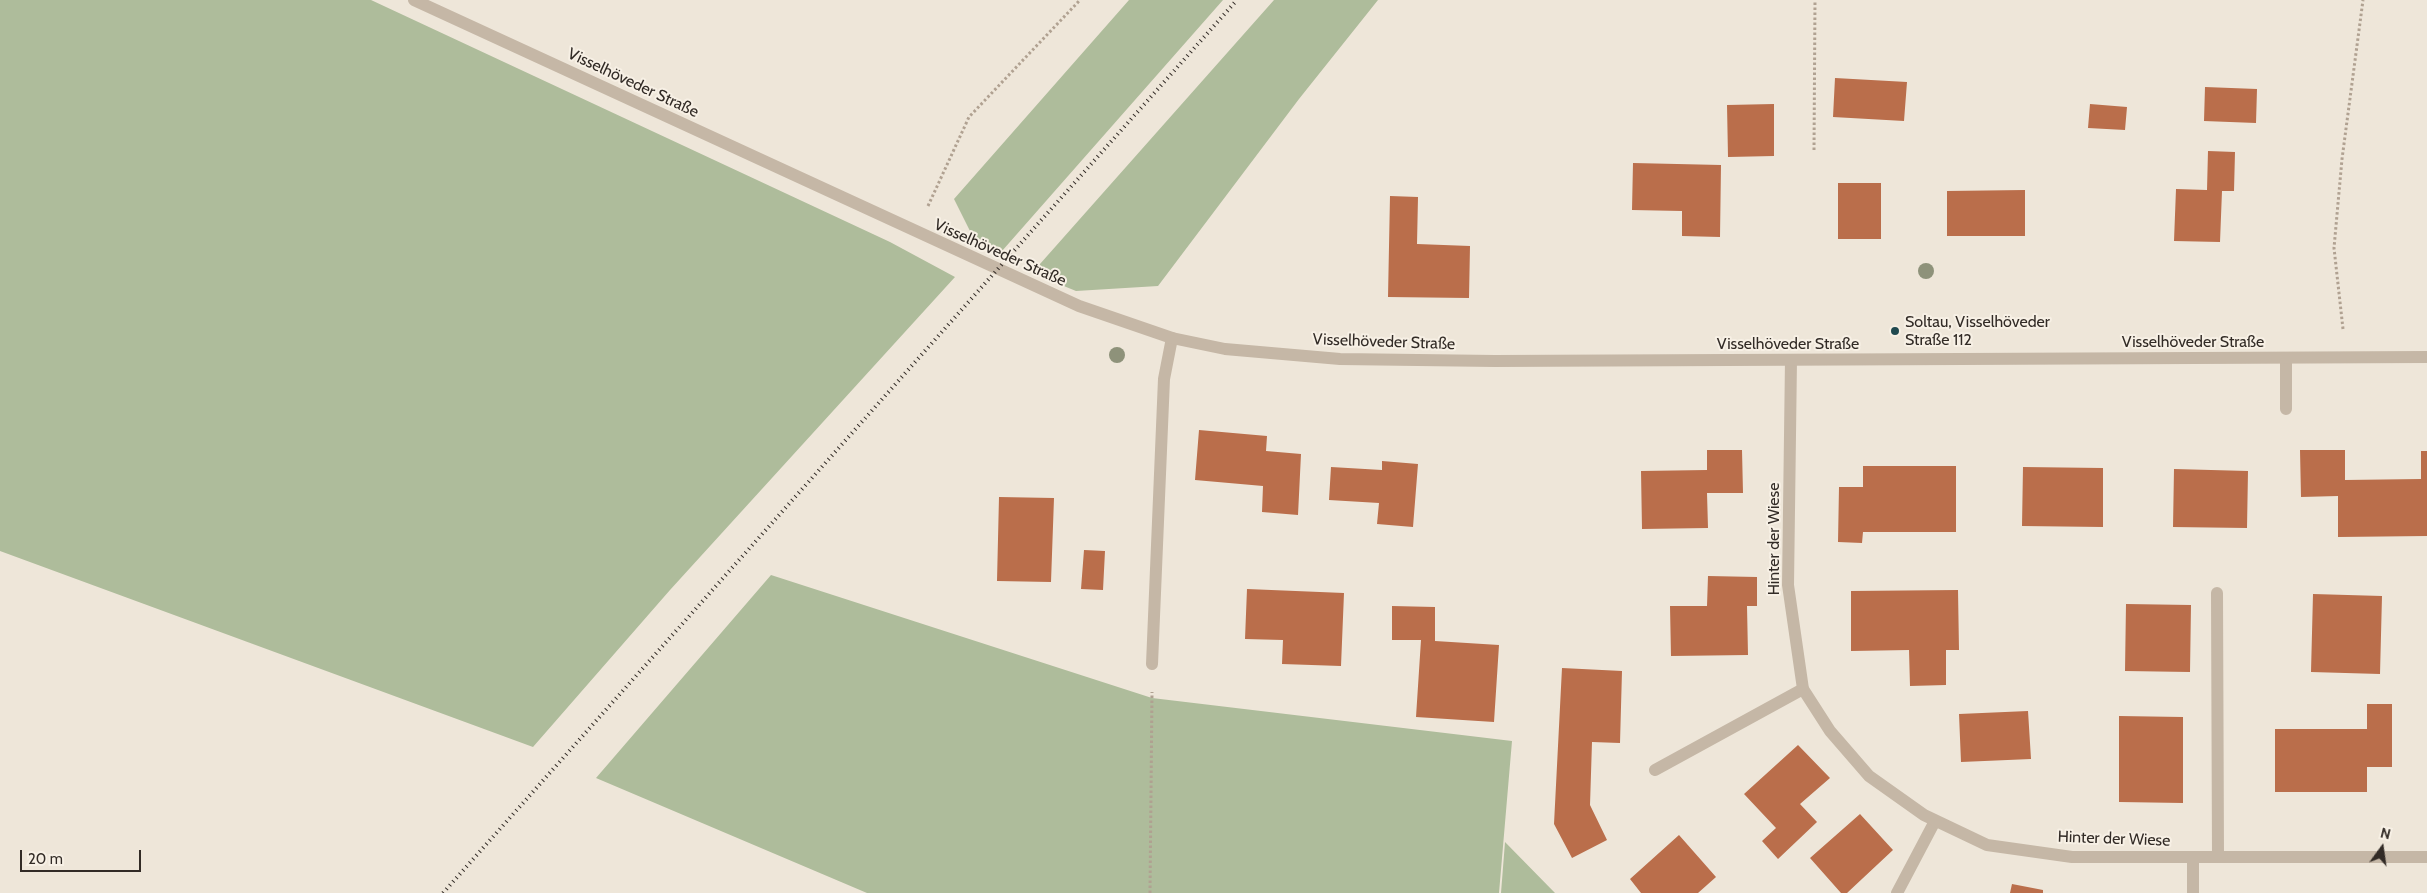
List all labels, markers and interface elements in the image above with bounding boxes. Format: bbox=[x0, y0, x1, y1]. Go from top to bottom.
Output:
street label: Visselhöveder Straße bbox=[564, 44, 702, 122]
street label: Visselhöveder Straße bbox=[931, 215, 1069, 291]
place label: Soltau, Visselhöveder Straße 112 bbox=[1905, 312, 2050, 350]
marker: Soltau, Visselhöveder Straße 112 bbox=[1889, 325, 1901, 337]
street label: Visselhöveder Straße bbox=[1312, 330, 1456, 354]
street label: Visselhöveder Straße bbox=[2122, 332, 2264, 352]
street label: Visselhöveder Straße bbox=[1717, 334, 1859, 354]
street label: Hinter der Wiese bbox=[1764, 483, 1784, 595]
north arrow bbox=[2357, 823, 2407, 873]
text: N bbox=[2379, 824, 2393, 843]
street label: Hinter der Wiese bbox=[2057, 827, 2171, 851]
scale bar bbox=[22, 840, 144, 872]
text: 20 m bbox=[28, 850, 63, 868]

